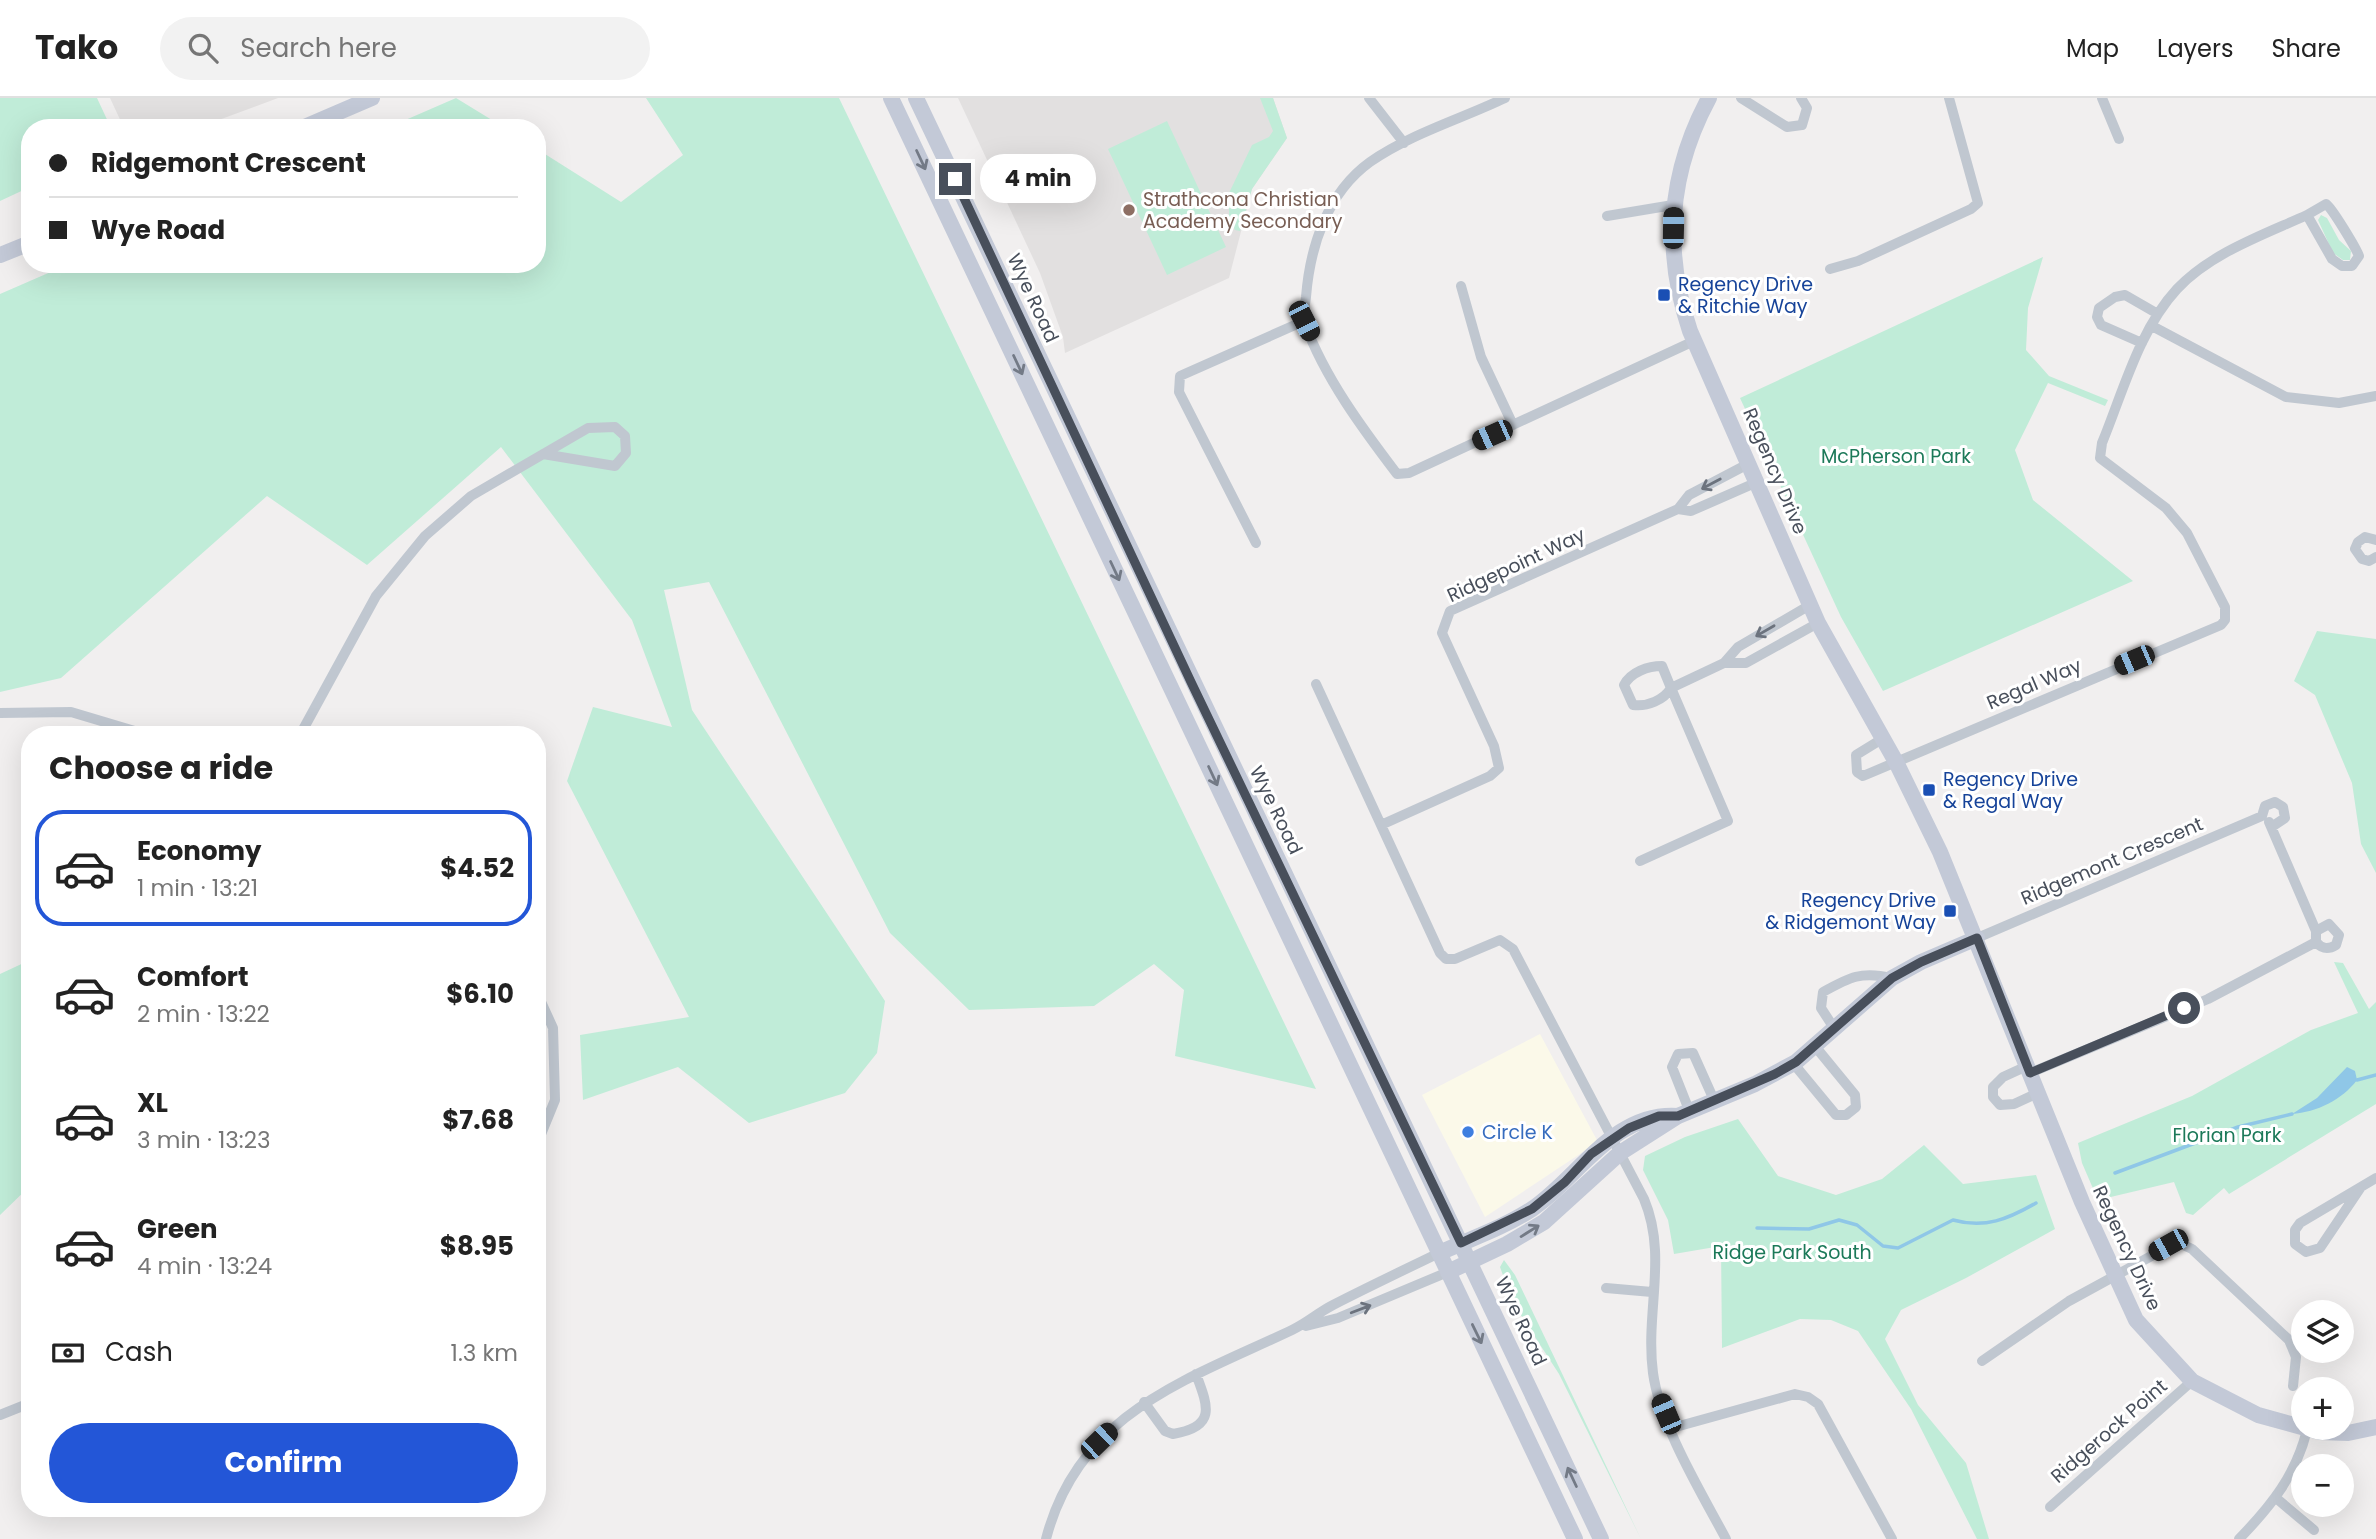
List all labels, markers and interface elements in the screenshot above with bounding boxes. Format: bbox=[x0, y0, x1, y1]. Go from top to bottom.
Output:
search box bbox=[160, 17, 650, 80]
text: Tako bbox=[35, 24, 118, 71]
icon: search bbox=[184, 29, 222, 67]
text: Search here bbox=[240, 30, 397, 66]
text: Map bbox=[2066, 32, 2119, 65]
text: Layers bbox=[2157, 32, 2233, 65]
text: Share bbox=[2271, 32, 2341, 65]
text: Ridgemont Crescent bbox=[91, 145, 366, 181]
one-way arrow bbox=[914, 149, 928, 170]
callout: 4 min bbox=[979, 154, 1095, 204]
text: 4 min bbox=[1004, 162, 1072, 194]
route end bbox=[939, 163, 971, 195]
place label: Strathcona Christian Academy Secondary bbox=[1143, 186, 1343, 235]
marker: Strathcona Christian Academy Secondary bbox=[1121, 202, 1137, 218]
car bbox=[1663, 207, 1684, 249]
text: Wye Road bbox=[91, 212, 225, 248]
street label: Wye Road bbox=[1001, 249, 1065, 347]
place label: Regency Drive & Ritchie Way bbox=[1678, 271, 1813, 320]
marker: Regency Drive & Ritchie Way bbox=[1656, 287, 1672, 303]
car bbox=[1286, 298, 1323, 344]
one-way arrow bbox=[1012, 354, 1025, 375]
street label: Regency Drive bbox=[1736, 404, 1814, 538]
car bbox=[1469, 417, 1516, 453]
park label: McPherson Park bbox=[1821, 443, 1971, 470]
one-way arrow bbox=[1701, 477, 1721, 491]
street label: Ridgepoint Way bbox=[1442, 521, 1590, 609]
one-way arrow bbox=[1109, 560, 1123, 581]
one-way arrow bbox=[1755, 625, 1775, 639]
car bbox=[2111, 642, 2158, 678]
street label: Regal Way bbox=[1982, 652, 2086, 716]
text: Choose a ride bbox=[49, 745, 273, 790]
street label: Wye Road bbox=[1243, 761, 1309, 859]
one-way arrow bbox=[1207, 765, 1220, 787]
place label: Regency Drive & Regal Way bbox=[1943, 766, 2078, 815]
marker: Regency Drive & Regal Way bbox=[1921, 782, 1937, 798]
street label: Ridgemont Crescent bbox=[2017, 810, 2207, 912]
text: Economy bbox=[137, 833, 261, 869]
icon: car bbox=[53, 837, 116, 900]
text: $4.52 bbox=[440, 850, 514, 886]
text: 1 min · 13:21 bbox=[137, 872, 258, 904]
place label: Regency Drive & Ridgemont Way bbox=[1765, 887, 1936, 936]
marker: Regency Drive & Ridgemont Way bbox=[1942, 903, 1958, 919]
text: Comfort bbox=[137, 959, 249, 995]
icon: car bbox=[53, 963, 116, 1026]
text: $6.10 bbox=[446, 976, 514, 1012]
route start bbox=[2168, 992, 2200, 1024]
text: 2 min · 13:22 bbox=[137, 998, 270, 1030]
text: XL bbox=[137, 1085, 168, 1121]
icon: car bbox=[53, 1089, 116, 1152]
text: $7.68 bbox=[442, 1102, 514, 1138]
place label: Circle K bbox=[1482, 1119, 1553, 1146]
park label: Florian Park bbox=[2173, 1122, 2282, 1149]
text: 3 min · 13:23 bbox=[137, 1124, 271, 1156]
marker: Circle K bbox=[1460, 1124, 1476, 1140]
street label: Regency Drive bbox=[2086, 1181, 2168, 1315]
text: Green bbox=[137, 1211, 218, 1247]
icon: car bbox=[53, 1215, 116, 1278]
one-way arrow bbox=[1520, 1223, 1540, 1237]
car bbox=[2145, 1226, 2192, 1264]
text: $8.95 bbox=[440, 1228, 514, 1264]
park label: Ridge Park South bbox=[1712, 1239, 1872, 1266]
text: 4 min · 13:24 bbox=[137, 1250, 272, 1282]
street label: Wye Road bbox=[1489, 1272, 1553, 1370]
map controls bbox=[2291, 1300, 2354, 1517]
button: layers bbox=[2291, 1300, 2354, 1363]
one-way arrow bbox=[1350, 1301, 1372, 1314]
one-way arrow bbox=[1471, 1323, 1484, 1344]
icon: cash bbox=[49, 1334, 87, 1372]
text: Cash bbox=[105, 1334, 173, 1370]
text: 1.3 km bbox=[451, 1337, 518, 1369]
street label: Ridgerock Point bbox=[2045, 1373, 2173, 1489]
button: + bbox=[2291, 1377, 2354, 1440]
car bbox=[1649, 1391, 1684, 1437]
car bbox=[1077, 1419, 1122, 1463]
button: Confirm bbox=[49, 1423, 518, 1503]
button: − bbox=[2291, 1454, 2354, 1517]
one-way arrow bbox=[1564, 1467, 1578, 1488]

